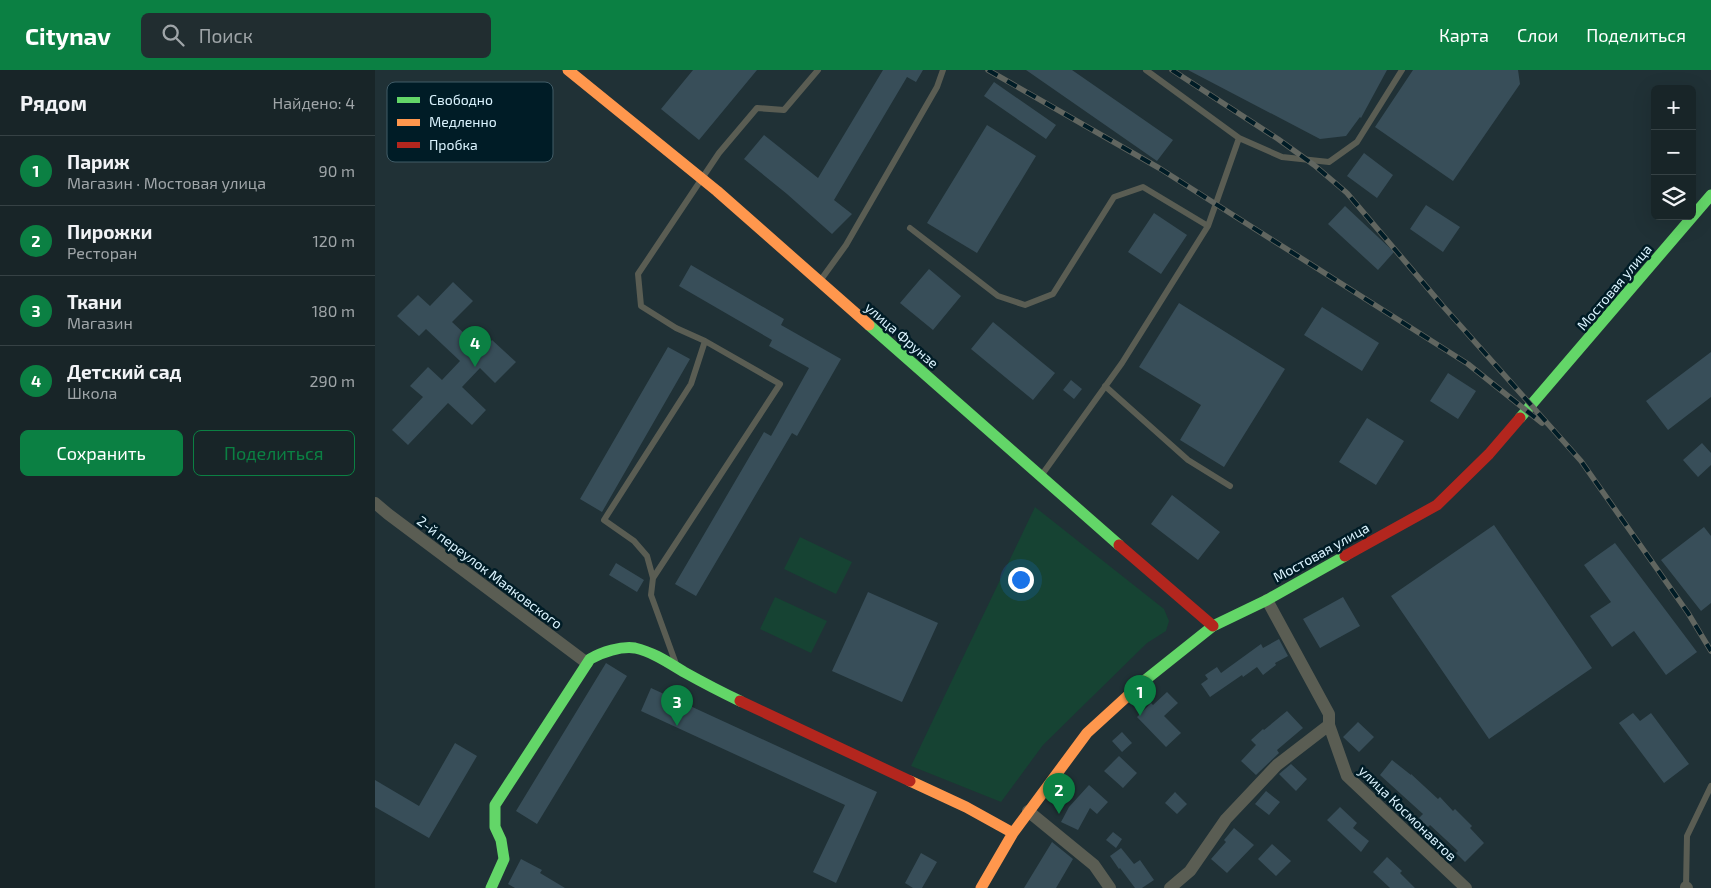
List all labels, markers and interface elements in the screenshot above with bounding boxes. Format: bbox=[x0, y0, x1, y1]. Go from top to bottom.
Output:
search box bbox=[141, 13, 491, 58]
text: Citynav bbox=[25, 21, 111, 50]
icon: search bbox=[159, 21, 187, 49]
text: Поиск bbox=[199, 24, 253, 47]
text: Карта bbox=[1439, 24, 1489, 46]
text: Слои bbox=[1517, 24, 1558, 46]
text: Поделиться bbox=[1586, 24, 1686, 46]
legend bbox=[387, 82, 553, 162]
map controls bbox=[1651, 85, 1696, 220]
button: + bbox=[1651, 85, 1696, 130]
text: Рядом bbox=[20, 90, 87, 115]
text: Свободно bbox=[429, 91, 493, 108]
text: Найдено: 4 bbox=[272, 93, 355, 112]
text: Медленно bbox=[429, 113, 497, 130]
button: − bbox=[1651, 130, 1696, 175]
text: Пробка bbox=[429, 136, 478, 153]
text: Париж bbox=[67, 150, 130, 173]
text: 1 bbox=[33, 161, 39, 180]
text: 90 m bbox=[319, 161, 355, 180]
text: Магазин · Мостовая улица bbox=[67, 173, 266, 192]
button: layers bbox=[1651, 175, 1696, 220]
text: Пирожки bbox=[67, 220, 152, 243]
text: 2 bbox=[31, 231, 41, 250]
text: 120 m bbox=[312, 231, 355, 250]
street label: Мостовая улица bbox=[1573, 240, 1655, 334]
text: Ресторан bbox=[67, 243, 137, 262]
text: Ткани bbox=[67, 290, 122, 313]
street label: улица Фрунзе bbox=[862, 298, 942, 372]
text: 3 bbox=[31, 301, 41, 320]
text: 180 m bbox=[312, 301, 355, 320]
text: Магазин bbox=[67, 313, 133, 332]
pin: 4 bbox=[459, 326, 491, 367]
text: Детский сад bbox=[67, 360, 182, 383]
text: 4 bbox=[31, 371, 41, 390]
text: 290 m bbox=[310, 371, 355, 390]
text: Школа bbox=[67, 383, 117, 402]
button: Сохранить bbox=[20, 430, 183, 476]
button: Поделиться bbox=[193, 430, 355, 476]
street label: 2-й переулок Маяковского bbox=[414, 512, 566, 632]
street label: Мостовая улица bbox=[1270, 519, 1372, 585]
your location bbox=[1008, 567, 1034, 593]
pin: 1 bbox=[1124, 675, 1156, 716]
pin: 3 bbox=[661, 685, 693, 726]
street label: улица Космонавтов bbox=[1355, 762, 1461, 864]
pin: 2 bbox=[1043, 773, 1075, 814]

